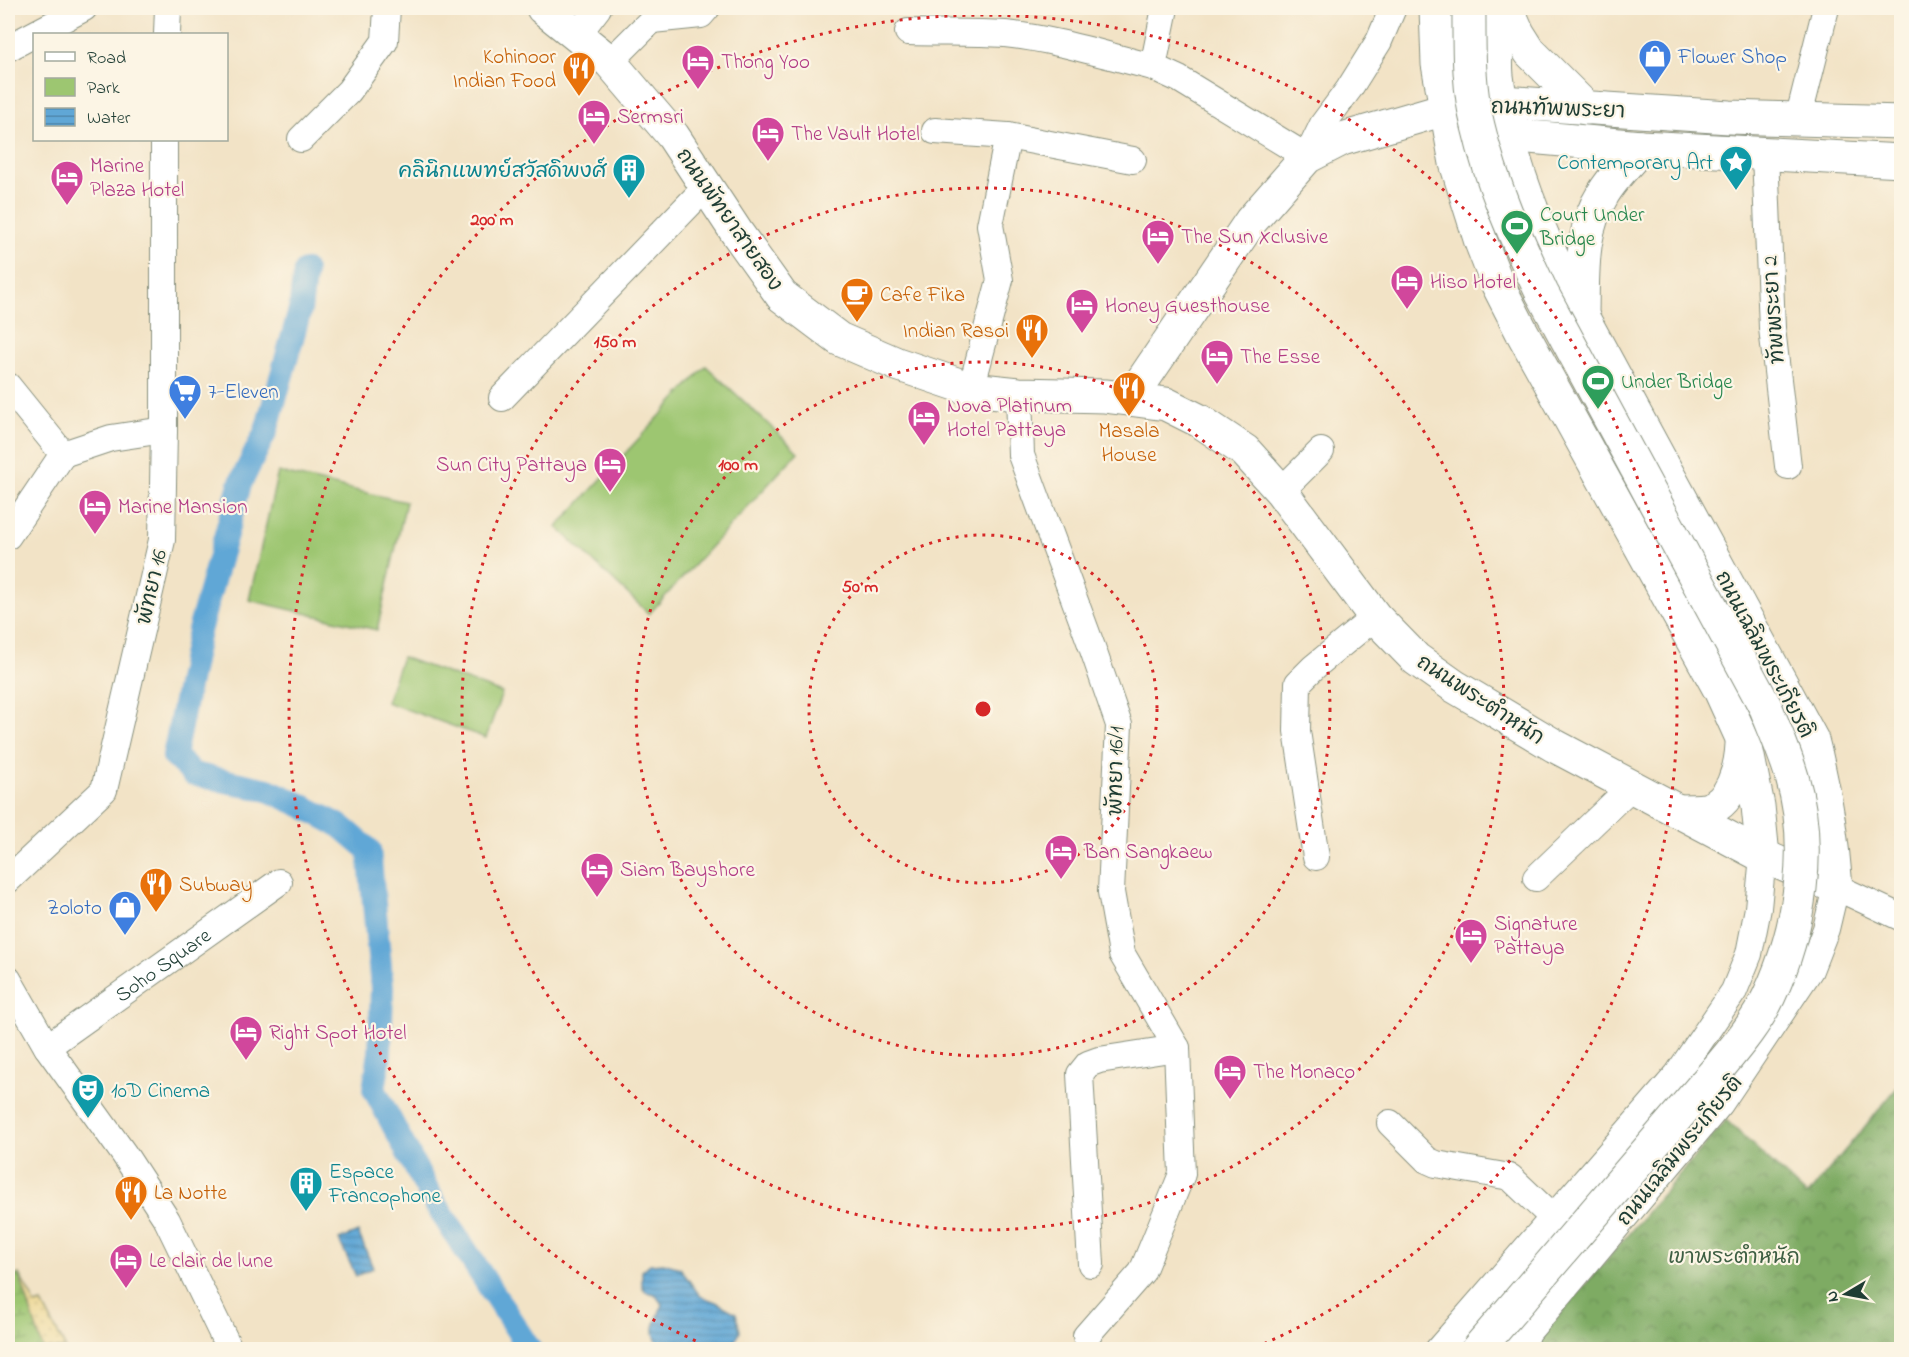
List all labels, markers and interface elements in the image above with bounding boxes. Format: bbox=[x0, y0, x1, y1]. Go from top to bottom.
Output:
legend bbox=[33, 33, 228, 141]
shop icon: Flower Shop bbox=[1637, 38, 1673, 85]
place label: Kohinoor Indian Food bbox=[453, 43, 556, 97]
hotel icon: Thong Yoo bbox=[680, 43, 716, 90]
place label: Flower Shop bbox=[1677, 43, 1787, 73]
text: Road bbox=[87, 46, 126, 72]
place label: Thong Yoo bbox=[721, 48, 810, 80]
restaurant icon: Kohinoor Indian Food bbox=[561, 50, 597, 97]
text: Park bbox=[87, 76, 120, 102]
street label: ถนนทัพพระยา bbox=[1490, 93, 1626, 127]
hotel icon: Sermsri bbox=[576, 98, 612, 145]
place label: Sermsri bbox=[617, 103, 684, 133]
text: Water bbox=[87, 106, 131, 132]
hotel icon: The Vault Hotel bbox=[750, 115, 786, 162]
place label: The Vault Hotel bbox=[791, 120, 920, 150]
street label: ถนนพัทยาสายสอง bbox=[668, 142, 789, 298]
place icon: Contemporary Art bbox=[1718, 144, 1754, 191]
place label: Contemporary Art bbox=[1557, 149, 1713, 181]
place label: Marine Plaza Hotel bbox=[90, 152, 184, 206]
building icon: คลินิกแพทย์สวัสดิพงศ์ bbox=[611, 152, 647, 199]
place label: คลินิกแพทย์สวัสดิพงศ์ bbox=[398, 157, 608, 187]
hotel icon: Marine Plaza Hotel bbox=[49, 159, 85, 206]
place label: Court Under Bridge bbox=[1539, 201, 1645, 257]
text: 200 m bbox=[470, 208, 514, 234]
sports icon: Court Under Bridge bbox=[1499, 208, 1535, 255]
hotel icon: The Sun Xclusive bbox=[1140, 218, 1176, 265]
place label: The Sun Xclusive bbox=[1181, 223, 1329, 253]
street label: ทัพพระยา 2 bbox=[1756, 254, 1794, 365]
hotel icon: Hiso Hotel bbox=[1389, 263, 1425, 310]
place label: Hiso Hotel bbox=[1430, 268, 1516, 298]
cafe icon: Cafe Fika bbox=[839, 276, 875, 323]
place label: Cafe Fika bbox=[880, 281, 965, 311]
hotel icon: Honey Guesthouse bbox=[1064, 287, 1100, 334]
place label: Honey Guesthouse bbox=[1105, 292, 1271, 324]
restaurant icon: Indian Rasoi bbox=[1014, 312, 1050, 359]
place label: Indian Rasoi bbox=[903, 317, 1009, 347]
text: 150 m bbox=[594, 330, 636, 356]
hotel icon: The Esse bbox=[1199, 338, 1235, 385]
place label: The Esse bbox=[1240, 343, 1321, 373]
sports icon: Under Bridge bbox=[1580, 363, 1616, 410]
place label: Under Bridge bbox=[1621, 368, 1733, 400]
restaurant icon: Masala House bbox=[1111, 370, 1147, 417]
supermarket icon: 7-Eleven bbox=[167, 373, 203, 420]
place label: 7-Eleven bbox=[208, 378, 279, 408]
place label: Nova Platinum Hotel Pattaya bbox=[947, 392, 1072, 448]
hotel icon: Nova Platinum Hotel Pattaya bbox=[906, 399, 942, 446]
place label: Masala House bbox=[1099, 417, 1159, 471]
hotel icon: Sun City Pattaya bbox=[592, 446, 628, 493]
place label: Sun City Pattaya bbox=[436, 451, 587, 483]
text: 100 m bbox=[718, 453, 758, 479]
hotel icon: Marine Mansion bbox=[77, 488, 113, 535]
place label: Marine Mansion bbox=[118, 493, 248, 523]
street label: พัทยา 16 bbox=[130, 547, 176, 628]
street label: ถนนเฉลิมพระเกียรติ bbox=[1706, 566, 1820, 744]
text: 50 m bbox=[842, 575, 878, 601]
street label: ถนนพระตำหนัก bbox=[1410, 648, 1550, 753]
centre of rings bbox=[973, 699, 993, 719]
street label: พัทยา 16/1 bbox=[1101, 726, 1133, 816]
hotel icon: Ban Sangkaew bbox=[1043, 833, 1079, 880]
place label: Ban Sangkaew bbox=[1083, 838, 1213, 870]
hotel icon: Siam Bayshore bbox=[579, 851, 615, 898]
place label: Siam Bayshore bbox=[620, 856, 755, 888]
restaurant icon: Subway bbox=[138, 866, 174, 913]
place label: Subway bbox=[179, 871, 252, 903]
shop icon: Zoloto bbox=[107, 889, 143, 936]
place label: Zoloto bbox=[47, 894, 102, 924]
place label: Signature Pattaya bbox=[1494, 910, 1578, 966]
hotel icon: Signature Pattaya bbox=[1453, 917, 1489, 964]
street label: Soho Square bbox=[110, 921, 218, 1011]
hotel icon: Right Spot Hotel bbox=[228, 1014, 264, 1061]
place label: Right Spot Hotel bbox=[269, 1019, 407, 1051]
hotel icon: The Monaco bbox=[1212, 1053, 1248, 1100]
place label: The Monaco bbox=[1253, 1058, 1355, 1088]
street label: ถนนเฉลิมพระเกียรติ bbox=[1610, 1070, 1751, 1233]
theatre icon: 10D Cinema bbox=[70, 1072, 106, 1119]
place label: 10D Cinema bbox=[111, 1077, 210, 1107]
place label: Espace Francophone bbox=[328, 1158, 441, 1212]
building icon: Espace Francophone bbox=[288, 1165, 324, 1212]
restaurant icon: La Notte bbox=[113, 1174, 149, 1221]
place label: La Notte bbox=[154, 1179, 228, 1209]
hotel icon: Le clair de lune bbox=[108, 1242, 144, 1289]
park label: เขาพระตำหนัก bbox=[1668, 1243, 1800, 1273]
place label: Le clair de lune bbox=[149, 1247, 273, 1277]
north arrow bbox=[1816, 1264, 1876, 1324]
text: N bbox=[1820, 1289, 1846, 1304]

